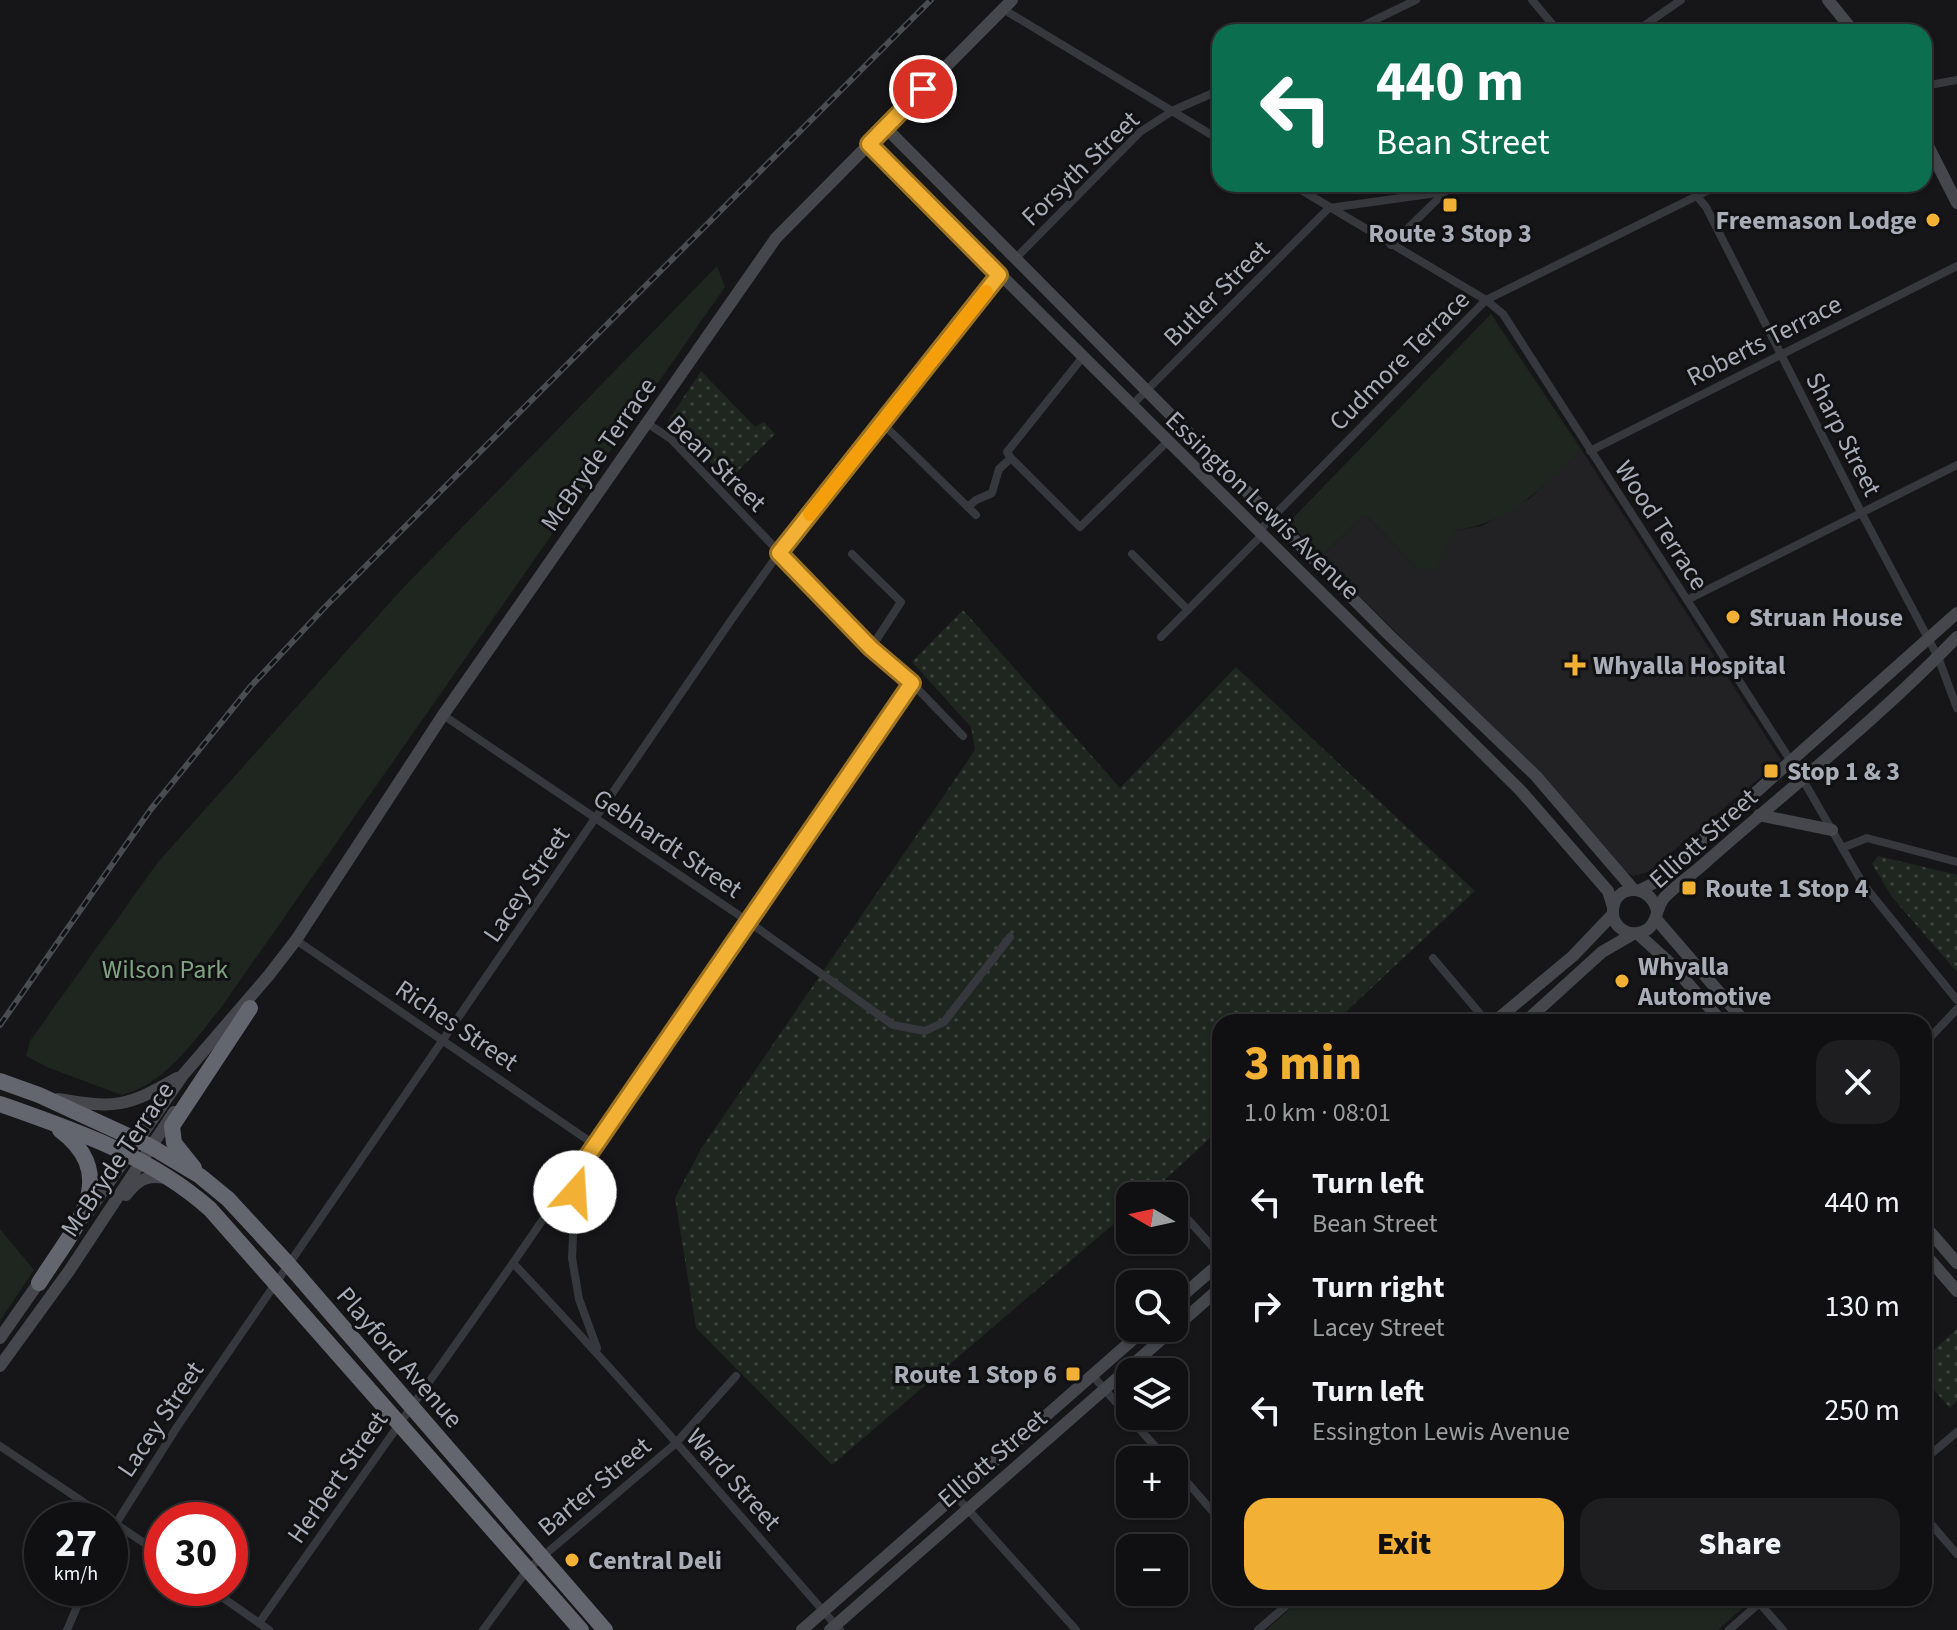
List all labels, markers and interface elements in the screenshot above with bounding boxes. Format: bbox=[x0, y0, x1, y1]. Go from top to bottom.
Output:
text: 440 m bbox=[1376, 43, 1524, 122]
pin bbox=[889, 55, 957, 123]
icon: left bbox=[1244, 56, 1348, 160]
icon: arrive bbox=[901, 67, 945, 111]
street label: Forsyth Street bbox=[1013, 102, 1148, 234]
text: Bean Street bbox=[1376, 117, 1550, 168]
marker: Route 3 Stop 3 bbox=[1441, 196, 1459, 214]
place label: Freemason Lodge bbox=[1716, 202, 1917, 239]
marker: Freemason Lodge bbox=[1924, 211, 1942, 229]
place label: Route 3 Stop 3 bbox=[1368, 215, 1532, 252]
street label: Butler Street bbox=[1155, 232, 1278, 355]
street label: Cudmore Terrace bbox=[1321, 282, 1478, 439]
street label: Roberts Terrace bbox=[1680, 286, 1848, 395]
street label: Sharp Street bbox=[1796, 366, 1891, 503]
street label: McBryde Terrace bbox=[532, 370, 665, 539]
street label: Essington Lewis Avenue bbox=[1157, 402, 1368, 608]
street label: Bean Street bbox=[659, 406, 775, 520]
street label: Wood Terrace bbox=[1606, 453, 1717, 597]
place label: Struan House bbox=[1749, 599, 1903, 636]
marker: Struan House bbox=[1724, 608, 1742, 626]
place label: Whyalla Hospital bbox=[1593, 647, 1786, 684]
marker: Whyalla Hospital bbox=[1564, 654, 1586, 676]
place label: Stop 1 & 3 bbox=[1787, 753, 1900, 790]
marker: Stop 1 & 3 bbox=[1762, 762, 1780, 780]
street label: Gebhardt Street bbox=[586, 780, 750, 907]
street label: Elliott Street bbox=[1641, 780, 1766, 897]
street label: Lacey Street bbox=[474, 819, 579, 950]
place label: Route 1 Stop 4 bbox=[1705, 870, 1869, 907]
marker: Route 1 Stop 4 bbox=[1680, 879, 1698, 897]
place label: Whyalla Automotive bbox=[1637, 948, 1772, 1015]
park label: Wilson Park bbox=[102, 951, 228, 988]
street label: Riches Street bbox=[388, 971, 526, 1080]
marker: Whyalla Automotive bbox=[1613, 972, 1631, 990]
text: 3 min bbox=[1244, 1030, 1362, 1098]
button: close bbox=[1816, 1040, 1900, 1124]
street label: McBryde Terrace bbox=[52, 1074, 183, 1244]
text: 1.0 km · 08:01 bbox=[1244, 1094, 1391, 1131]
position arrow bbox=[533, 1150, 617, 1234]
text: Turn left bbox=[1312, 1162, 1424, 1205]
icon: left bbox=[1244, 1180, 1288, 1224]
text: 440 m bbox=[1824, 1181, 1900, 1224]
north arrow bbox=[1116, 1182, 1188, 1254]
map controls bbox=[1116, 1182, 1188, 1606]
text: Bean Street bbox=[1312, 1205, 1438, 1242]
text: Turn right bbox=[1312, 1266, 1444, 1309]
button: search bbox=[1116, 1270, 1188, 1342]
street label: Playford Avenue bbox=[328, 1279, 471, 1436]
icon: right bbox=[1244, 1284, 1288, 1328]
text: 130 m bbox=[1824, 1285, 1900, 1328]
text: Lacey Street bbox=[1312, 1309, 1445, 1346]
street label: Lacey Street bbox=[108, 1354, 213, 1485]
place label: Route 1 Stop 6 bbox=[894, 1356, 1057, 1393]
button: layers bbox=[1116, 1358, 1188, 1430]
marker: Route 1 Stop 6 bbox=[1064, 1365, 1082, 1383]
text: Turn left bbox=[1312, 1370, 1424, 1413]
icon: left bbox=[1244, 1388, 1288, 1432]
text: 250 m bbox=[1824, 1389, 1900, 1432]
street label: Elliott Street bbox=[929, 1400, 1055, 1516]
street label: Herbert Street bbox=[278, 1403, 397, 1551]
text: Essington Lewis Avenue bbox=[1312, 1413, 1570, 1450]
street label: Ward Street bbox=[678, 1420, 790, 1539]
street label: Barter Street bbox=[530, 1428, 659, 1545]
button: + bbox=[1116, 1446, 1188, 1518]
button: Exit bbox=[1244, 1498, 1564, 1590]
button: Share bbox=[1580, 1498, 1900, 1590]
speed limit sign: 30 bbox=[144, 1502, 248, 1606]
text: 27 bbox=[55, 1515, 97, 1572]
button: − bbox=[1116, 1534, 1188, 1606]
place label: Central Deli bbox=[588, 1542, 722, 1579]
marker: Central Deli bbox=[563, 1551, 581, 1569]
text: km/h bbox=[54, 1560, 98, 1588]

